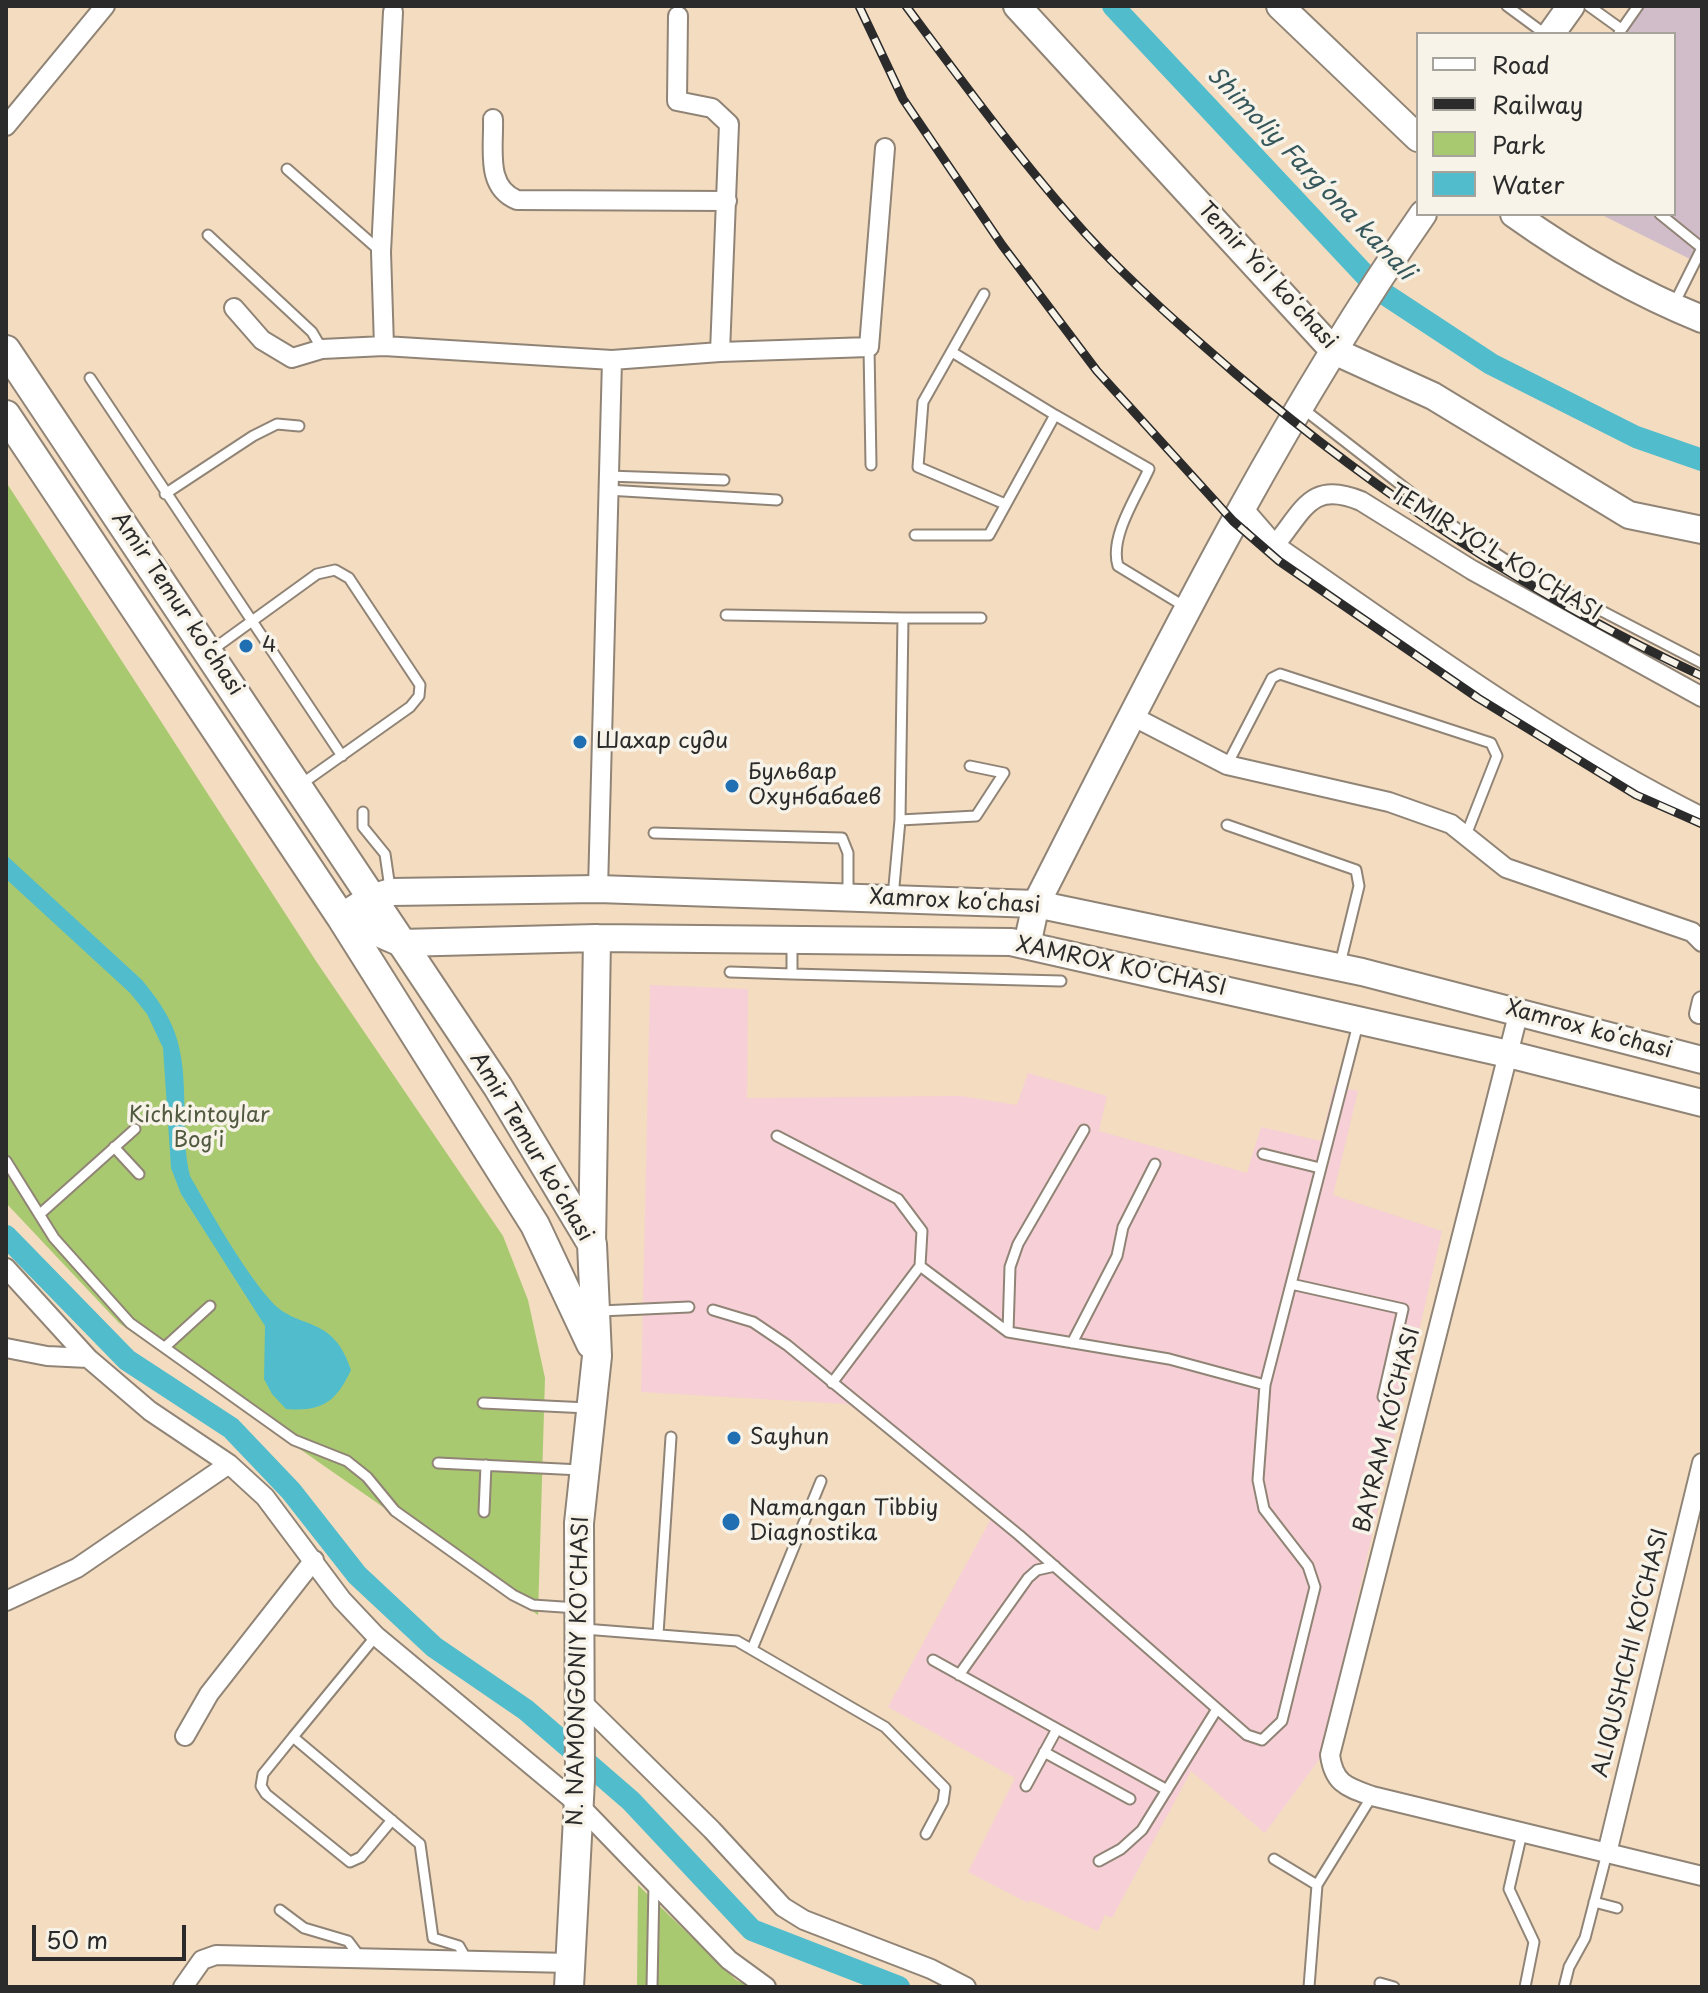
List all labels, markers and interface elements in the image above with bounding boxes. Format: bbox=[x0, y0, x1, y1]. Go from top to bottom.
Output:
legend bbox=[1416, 32, 1676, 216]
text: Road bbox=[1492, 46, 1550, 82]
water label: Shimoliy Fargʻona kanali bbox=[1200, 61, 1420, 287]
text: Railway bbox=[1492, 86, 1583, 122]
text: Park bbox=[1492, 126, 1546, 162]
text: Water bbox=[1492, 166, 1564, 202]
street label: Temir Yoʻl koʻchasi bbox=[1192, 197, 1342, 355]
street label: TEMIR YO'L KO'CHASI bbox=[1384, 479, 1606, 627]
street label: Amir Temur koʻchasi bbox=[106, 507, 248, 701]
place label: 4 bbox=[262, 633, 277, 659]
marker: 4 bbox=[237, 637, 255, 655]
place label: Шахар суди bbox=[596, 729, 728, 755]
marker: Шахар суди bbox=[571, 733, 589, 751]
place label: Бульвар Охунбабаев bbox=[748, 760, 881, 812]
marker: Бульвар Охунбабаев bbox=[723, 777, 741, 795]
street label: Xamrox koʻchasi bbox=[869, 884, 1041, 920]
street label: XAMROX KO'CHASI bbox=[1013, 932, 1229, 1002]
street label: Xamrox koʻchasi bbox=[1503, 995, 1675, 1065]
street label: Amir Temur koʻchasi bbox=[464, 1047, 598, 1247]
park label: Kichkintoylar Bog'i bbox=[128, 1103, 270, 1154]
street label: BAYRAM KO‘CHASI bbox=[1350, 1325, 1426, 1535]
place label: Sayhun bbox=[750, 1425, 829, 1451]
marker: Sayhun bbox=[725, 1429, 743, 1447]
place label: Namangan Tibbiy Diagnostika bbox=[749, 1496, 938, 1548]
marker: Namangan Tibbiy Diagnostika bbox=[720, 1511, 742, 1533]
street label: N. NAMONGONIY KO'CHASI bbox=[563, 1516, 595, 1826]
street label: ALIQUSHCHI KO‘CHASI bbox=[1587, 1526, 1675, 1780]
scale bar bbox=[36, 1909, 190, 1959]
text: 50 m bbox=[46, 1921, 108, 1957]

